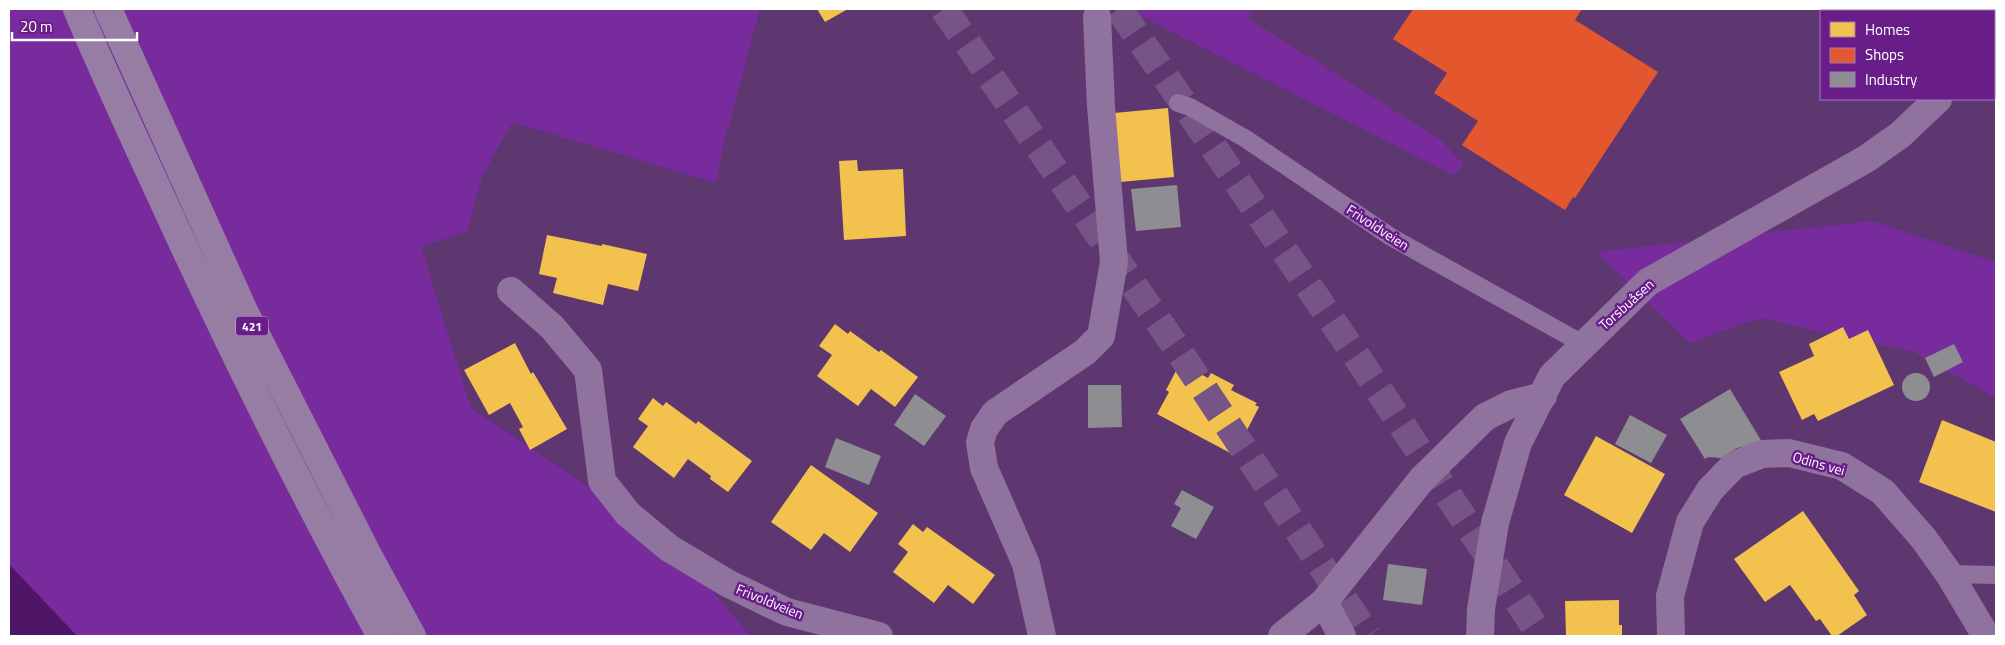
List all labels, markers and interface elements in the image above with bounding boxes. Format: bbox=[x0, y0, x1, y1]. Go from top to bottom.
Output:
scale bar bbox=[12, 10, 138, 42]
legend bbox=[1820, 10, 1995, 100]
text: 20 m bbox=[20, 15, 53, 38]
text: Homes bbox=[1865, 18, 1910, 41]
text: Shops bbox=[1865, 43, 1904, 66]
text: Industry bbox=[1865, 68, 1917, 91]
street label: Frivoldveien bbox=[1343, 199, 1413, 255]
street label: Torsbuåsen bbox=[1594, 274, 1658, 334]
road number: 421 bbox=[236, 316, 268, 336]
street label: Odins vei bbox=[1790, 446, 1848, 480]
street label: Frivoldveien bbox=[733, 578, 807, 624]

